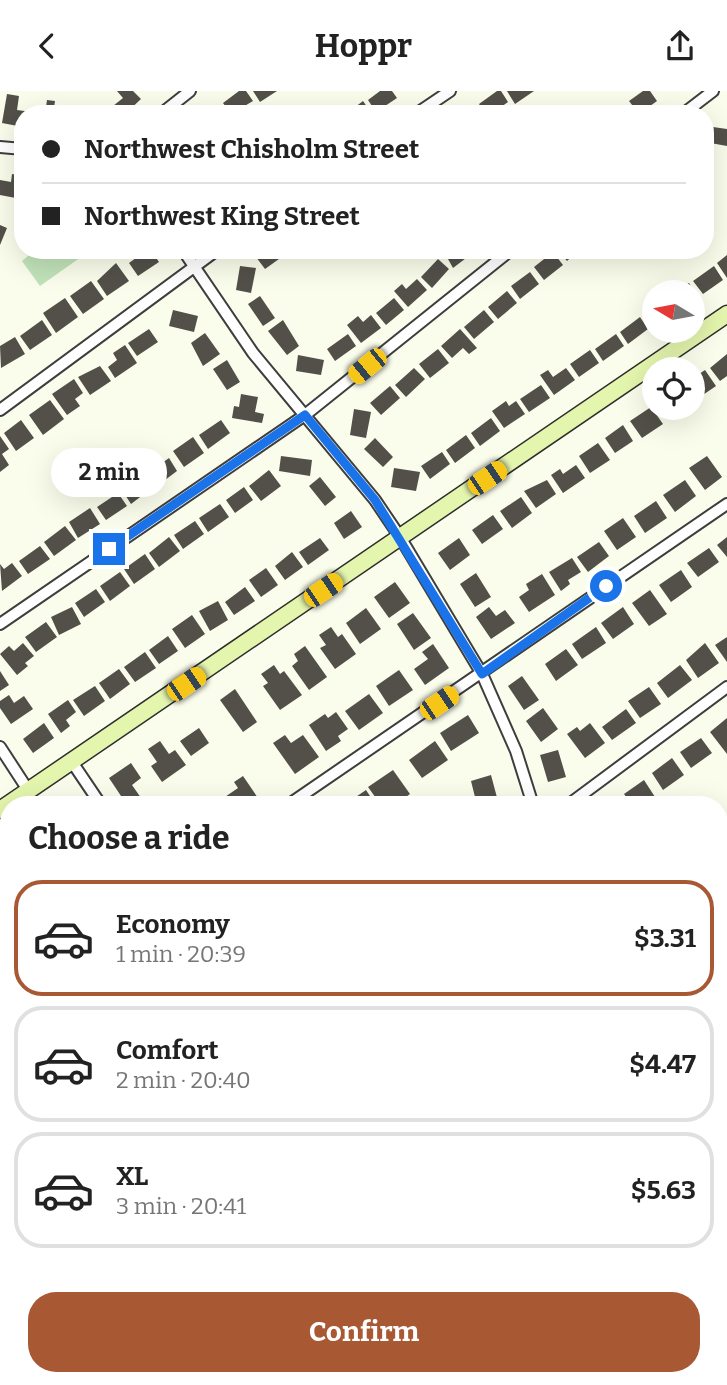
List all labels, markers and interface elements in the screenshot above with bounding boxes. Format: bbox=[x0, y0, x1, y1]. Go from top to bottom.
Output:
icon: back bbox=[28, 27, 66, 65]
text: Hoppr bbox=[315, 27, 412, 65]
icon: share bbox=[661, 27, 699, 65]
text: Northwest Chisholm Street bbox=[84, 134, 419, 165]
text: Northwest King Street bbox=[84, 201, 360, 232]
north arrow bbox=[642, 280, 705, 343]
map controls bbox=[642, 280, 705, 420]
car bbox=[345, 345, 390, 387]
button: locate bbox=[642, 357, 705, 420]
callout: 2 min bbox=[51, 447, 167, 497]
text: 2 min bbox=[78, 458, 140, 486]
car bbox=[464, 458, 511, 498]
route end bbox=[93, 533, 125, 565]
car bbox=[300, 570, 347, 610]
route start bbox=[590, 570, 622, 602]
car bbox=[163, 664, 210, 704]
car bbox=[416, 683, 463, 723]
text: Choose a ride bbox=[28, 819, 229, 857]
icon: car bbox=[32, 907, 95, 970]
text: Economy bbox=[116, 909, 230, 940]
text: $3.31 bbox=[634, 923, 696, 954]
text: 1 min · 20:39 bbox=[116, 940, 246, 968]
icon: car bbox=[32, 1033, 95, 1096]
text: Comfort bbox=[116, 1035, 219, 1066]
text: $4.47 bbox=[629, 1049, 696, 1080]
text: 2 min · 20:40 bbox=[116, 1066, 251, 1094]
icon: car bbox=[32, 1159, 95, 1222]
text: XL bbox=[116, 1161, 148, 1192]
text: $5.63 bbox=[631, 1175, 696, 1206]
text: 3 min · 20:41 bbox=[116, 1192, 246, 1220]
button: Confirm bbox=[28, 1292, 700, 1372]

